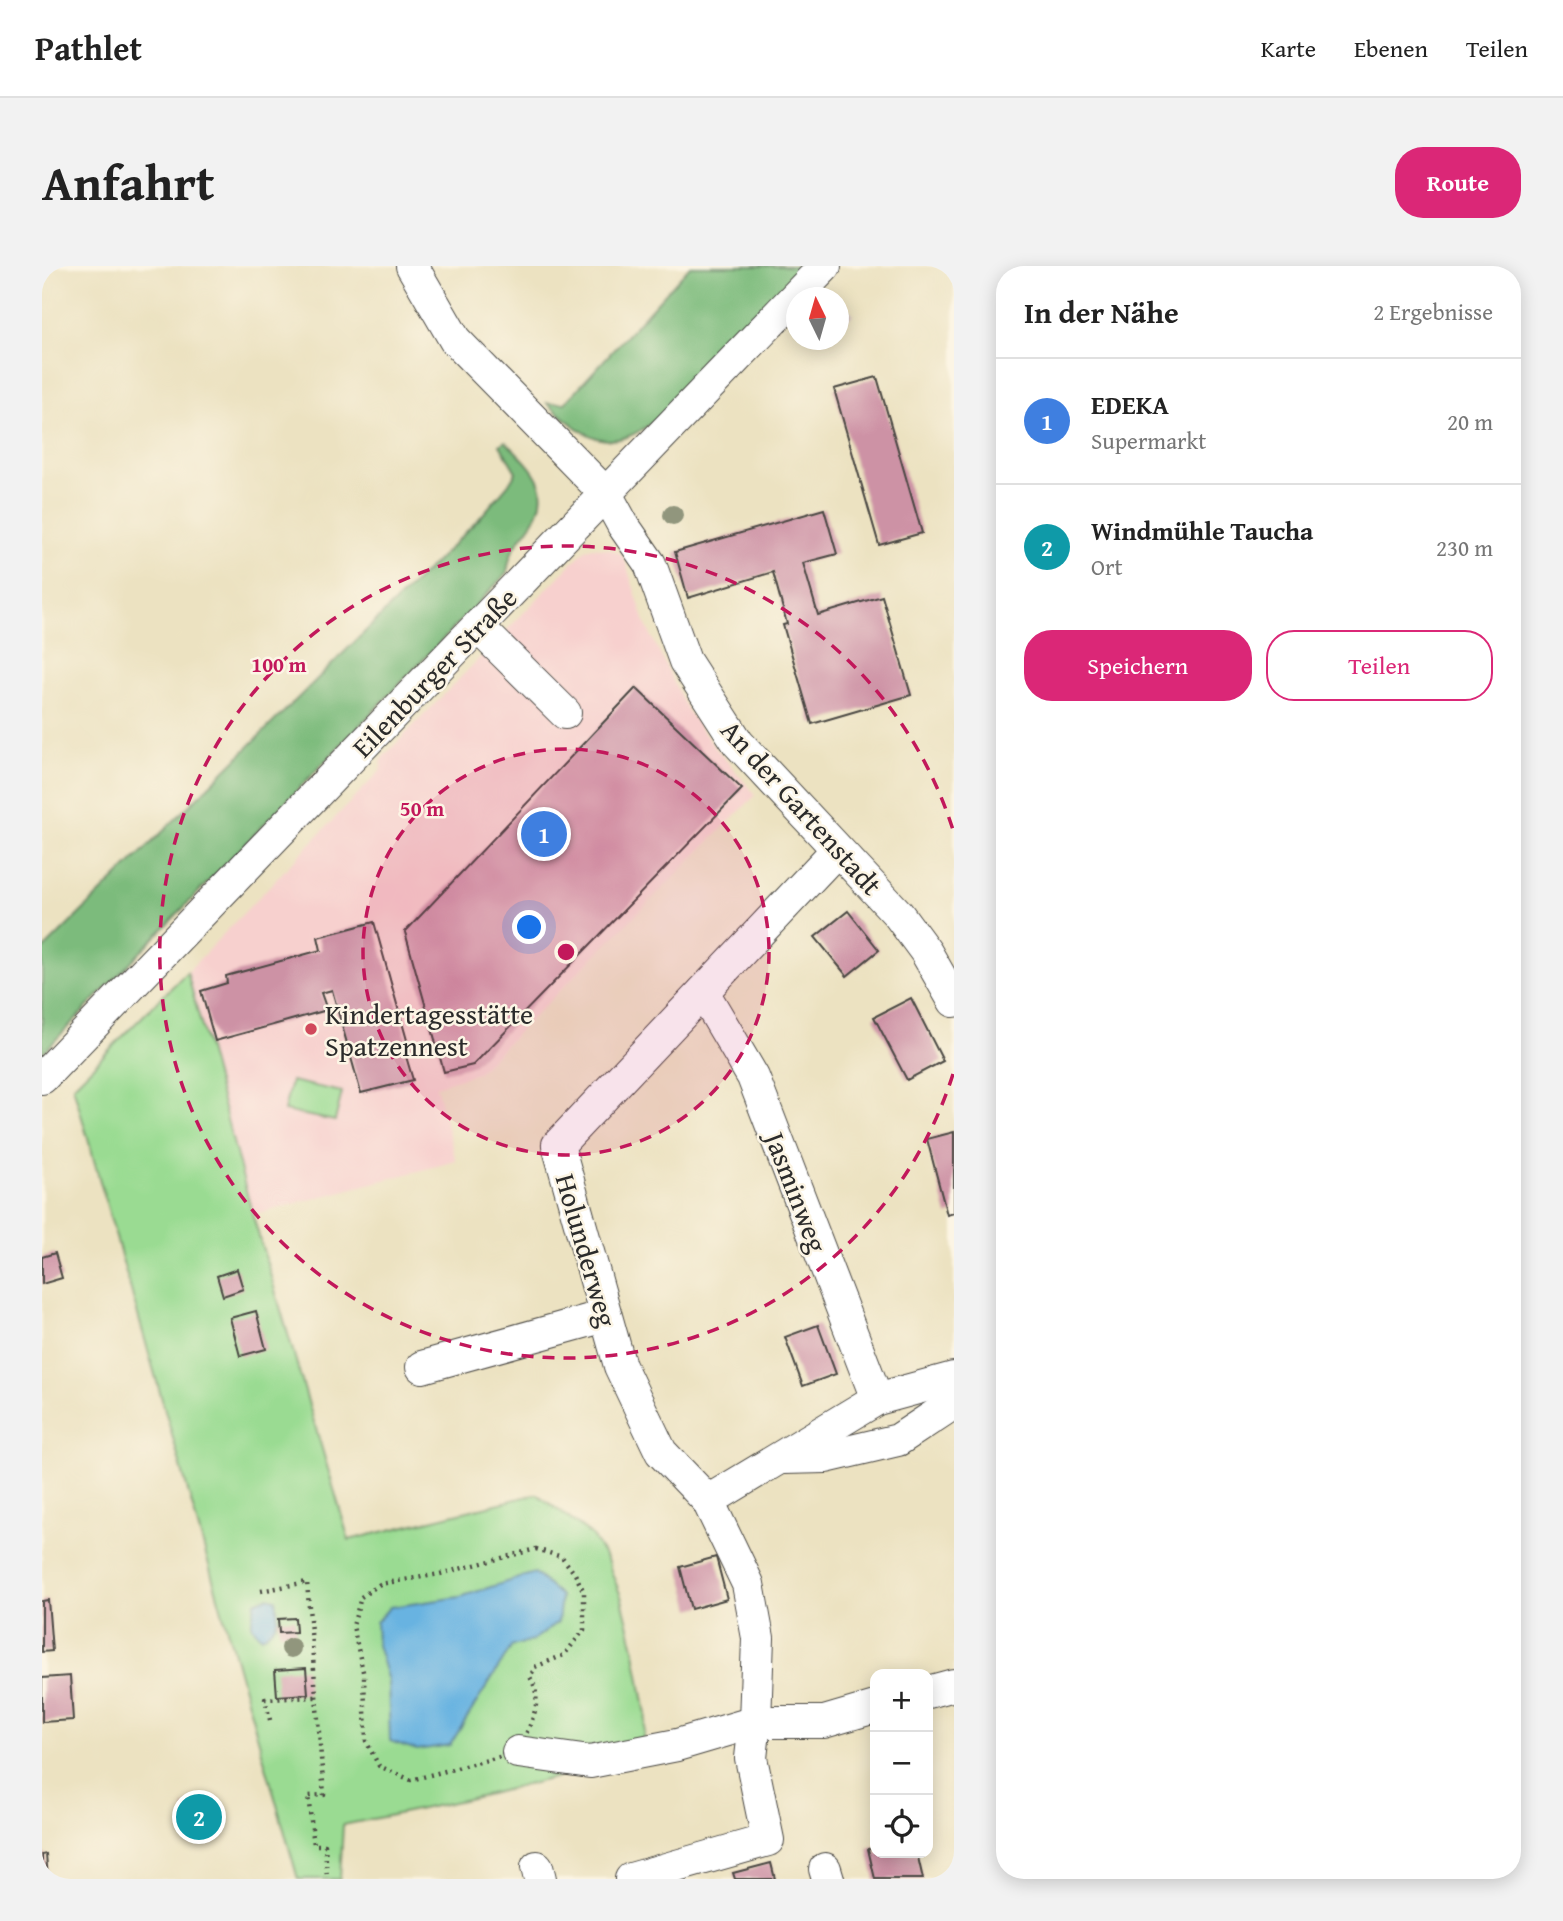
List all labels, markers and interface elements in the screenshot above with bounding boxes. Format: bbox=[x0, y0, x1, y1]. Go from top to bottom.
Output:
text: Pathlet bbox=[35, 24, 142, 72]
text: Karte bbox=[1261, 31, 1316, 66]
text: Ebenen bbox=[1354, 31, 1428, 66]
text: Teilen bbox=[1466, 31, 1528, 66]
text: Anfahrt bbox=[42, 146, 215, 218]
button: Route bbox=[1395, 147, 1521, 218]
north arrow bbox=[786, 287, 849, 350]
text: In der Nähe bbox=[1024, 290, 1179, 334]
text: 2 Ergebnisse bbox=[1373, 295, 1493, 328]
text: EDEKA bbox=[1091, 385, 1169, 424]
text: 1 bbox=[1041, 405, 1053, 438]
text: 20 m bbox=[1447, 405, 1493, 438]
text: Supermarkt bbox=[1091, 424, 1206, 457]
text: Windmühle Taucha bbox=[1091, 511, 1313, 550]
text: 2 bbox=[1041, 531, 1053, 564]
text: 230 m bbox=[1436, 531, 1493, 564]
text: Ort bbox=[1091, 550, 1123, 583]
street label: Eilenburger Straße bbox=[342, 578, 526, 766]
button: Speichern bbox=[1024, 630, 1252, 701]
button: Teilen bbox=[1266, 630, 1493, 701]
text: 100 m bbox=[251, 649, 307, 680]
street label: An der Gartenstadt bbox=[712, 710, 892, 904]
text: 50 m bbox=[400, 793, 444, 824]
pin: 1 bbox=[521, 808, 567, 860]
your location bbox=[512, 910, 546, 944]
centre of rings bbox=[554, 940, 578, 964]
place label: Kindertagesstätte Spatzennest bbox=[325, 993, 533, 1066]
marker: Kindertagesstätte Spatzennest bbox=[303, 1021, 319, 1037]
street label: Jasminweg bbox=[754, 1123, 839, 1258]
street label: Holunderweg bbox=[546, 1169, 628, 1331]
map controls bbox=[870, 1669, 933, 1858]
button: + bbox=[870, 1669, 933, 1732]
button: − bbox=[870, 1732, 933, 1795]
pin: 2 bbox=[176, 1791, 222, 1843]
button: locate bbox=[870, 1795, 933, 1858]

